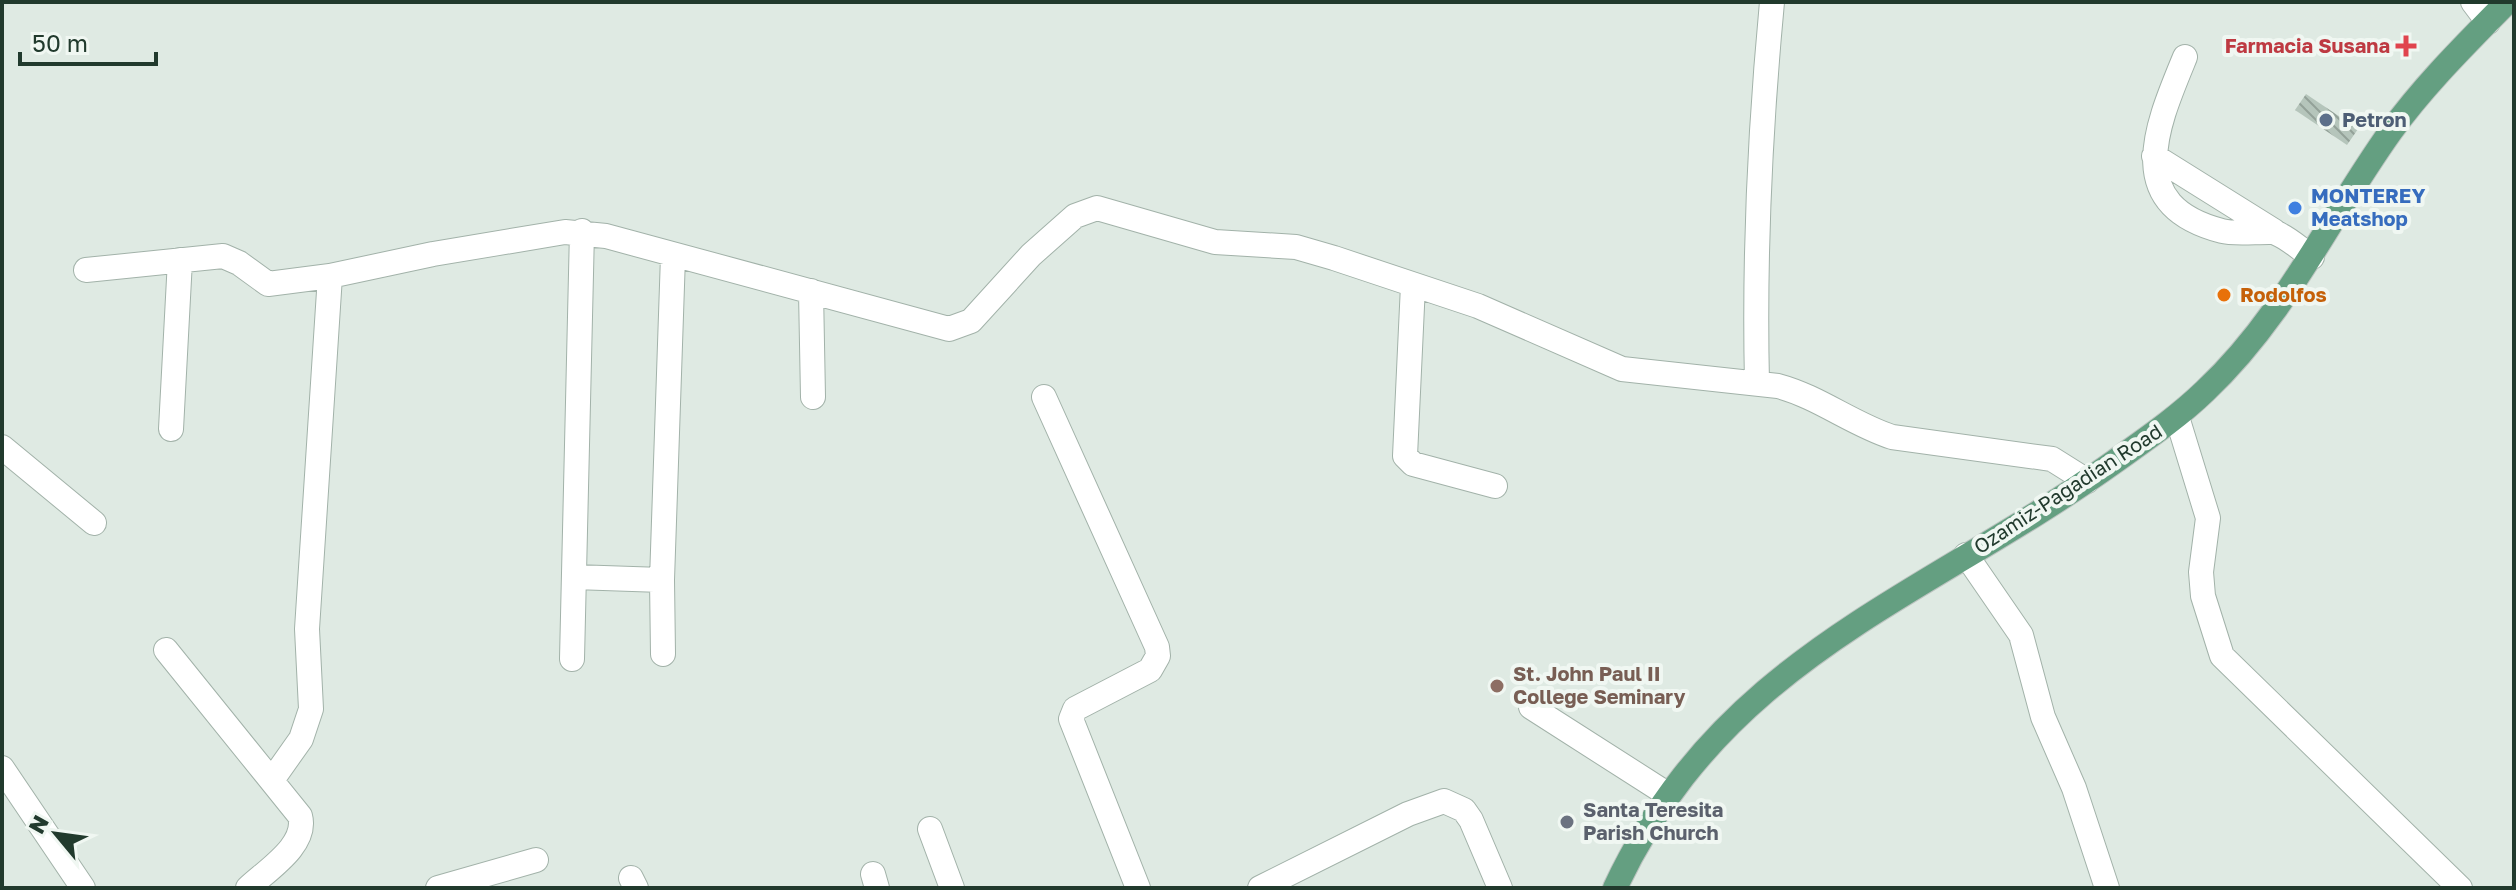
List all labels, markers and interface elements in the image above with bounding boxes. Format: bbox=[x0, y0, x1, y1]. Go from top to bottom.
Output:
scale bar bbox=[20, 16, 156, 66]
text: 50 m bbox=[32, 28, 88, 57]
place label: Farmacia Susana bbox=[2225, 33, 2390, 57]
marker: Farmacia Susana bbox=[2397, 37, 2415, 55]
place label: Petron bbox=[2342, 107, 2407, 131]
marker: Petron bbox=[2317, 111, 2335, 129]
place label: MONTEREY Meatshop bbox=[2311, 183, 2425, 230]
marker: MONTEREY Meatshop bbox=[2286, 199, 2304, 217]
place label: Rodolfos bbox=[2240, 282, 2327, 306]
marker: Rodolfos bbox=[2215, 286, 2233, 304]
street label: Ozamiz-Pagadian Road bbox=[1969, 418, 2166, 558]
place label: St. John Paul II College Seminary bbox=[1513, 661, 1686, 708]
marker: St. John Paul II College Seminary bbox=[1488, 677, 1506, 695]
north arrow bbox=[16, 794, 96, 874]
place label: Santa Teresita Parish Church bbox=[1583, 797, 1723, 844]
text: N bbox=[22, 810, 54, 838]
marker: Santa Teresita Parish Church bbox=[1558, 813, 1576, 831]

